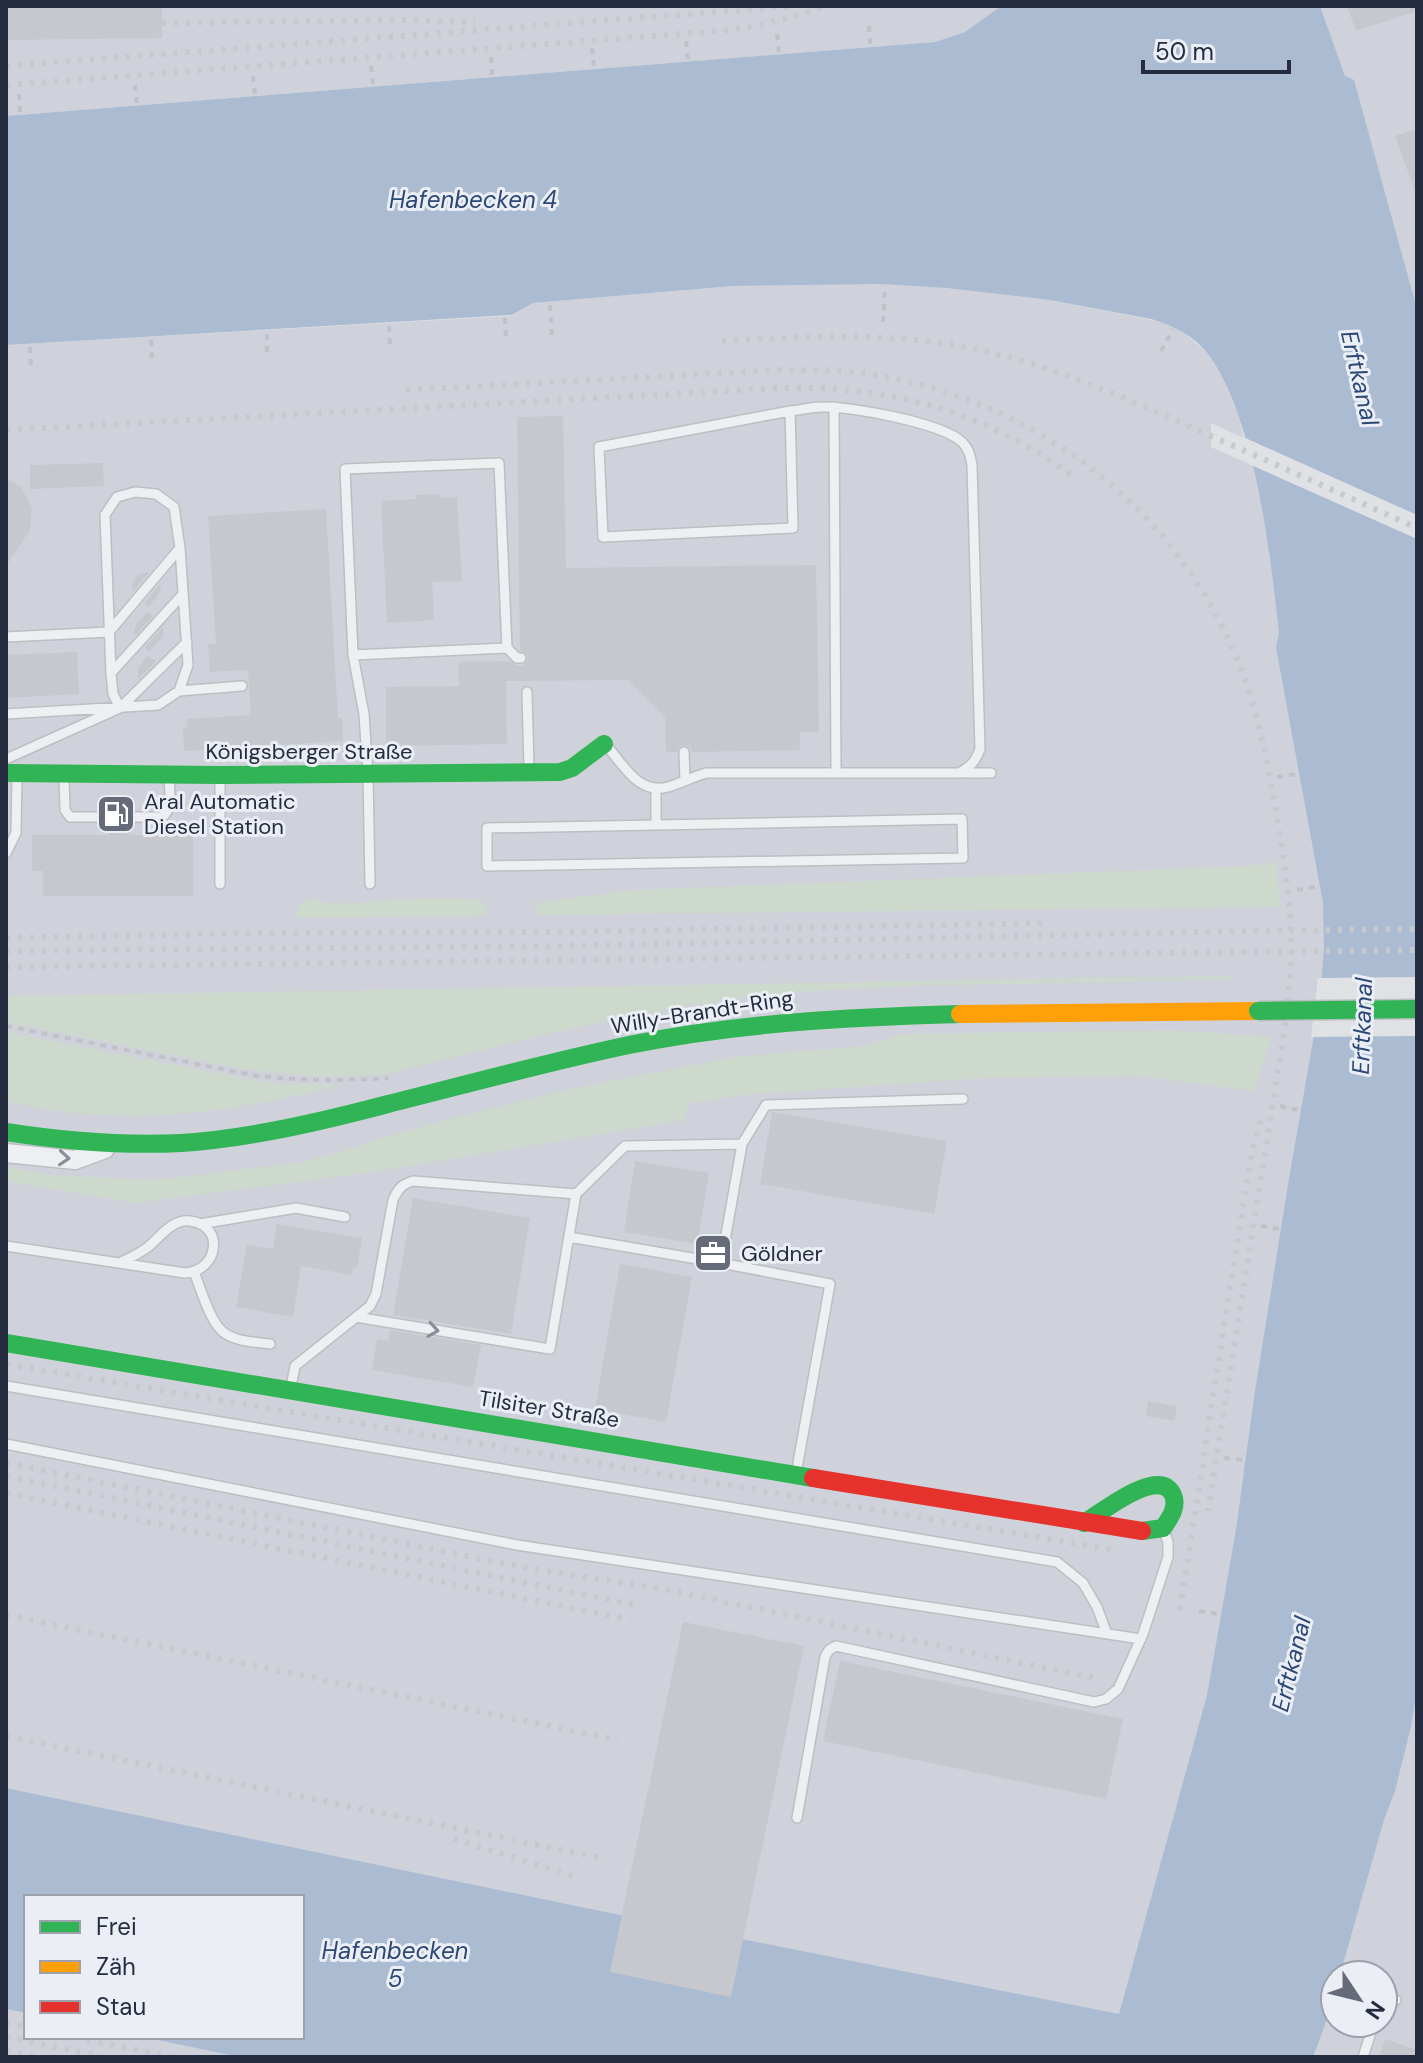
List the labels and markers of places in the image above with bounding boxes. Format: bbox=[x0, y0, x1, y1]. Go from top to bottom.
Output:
place label: Aral Automatic Diesel Station bbox=[144, 787, 296, 841]
fuel station icon: Aral Automatic Diesel Station bbox=[95, 793, 137, 835]
office icon: Göldner bbox=[692, 1232, 734, 1274]
place label: Göldner bbox=[741, 1239, 823, 1268]

